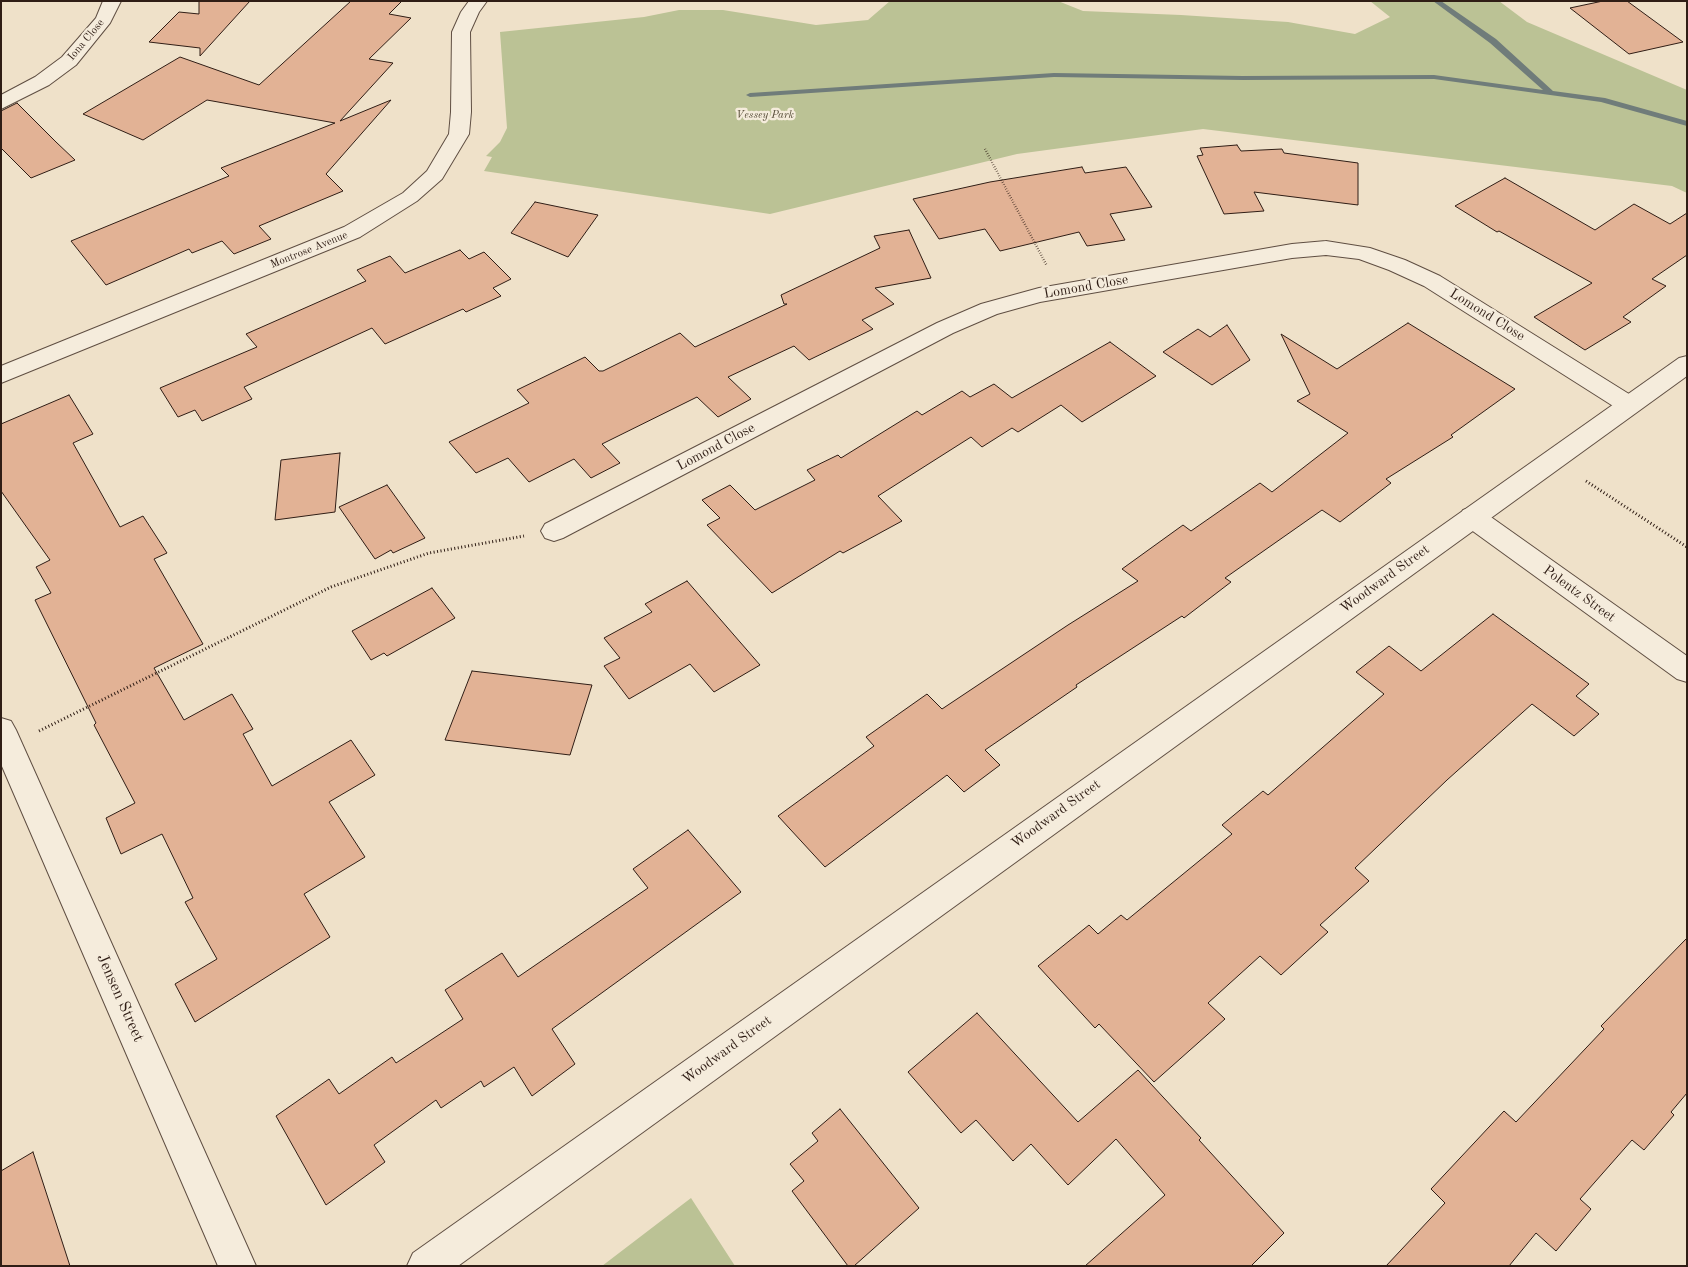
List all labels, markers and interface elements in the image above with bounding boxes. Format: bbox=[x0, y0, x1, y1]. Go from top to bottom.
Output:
street label: Iona Close bbox=[65, 17, 107, 63]
park label: Vessey Park bbox=[736, 108, 794, 122]
street label: Montrose Avenue bbox=[268, 228, 350, 272]
street label: Lomond Close bbox=[1042, 271, 1130, 303]
street label: Lomond Close bbox=[1446, 285, 1528, 345]
street label: Lomond Close bbox=[674, 419, 758, 475]
street label: Woodward Street bbox=[1337, 541, 1433, 617]
street label: Polentz Street bbox=[1539, 562, 1619, 626]
street label: Woodward Street bbox=[1008, 776, 1104, 852]
street label: Jensen Street bbox=[92, 951, 148, 1045]
street label: Woodward Street bbox=[679, 1012, 775, 1088]

